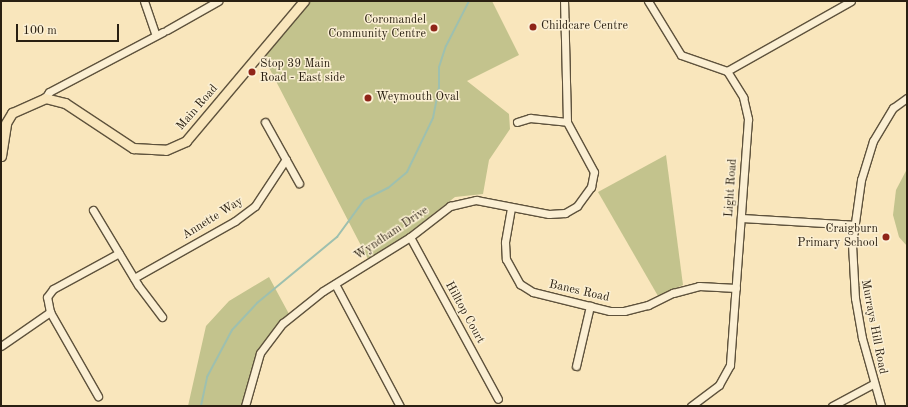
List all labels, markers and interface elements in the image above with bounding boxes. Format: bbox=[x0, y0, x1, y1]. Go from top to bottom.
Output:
place label: Coromandel Community Centre bbox=[328, 14, 426, 42]
scale bar bbox=[18, 16, 121, 42]
place label: Childcare Centre bbox=[541, 20, 628, 34]
marker: Childcare Centre bbox=[528, 22, 538, 32]
marker: Coromandel Community Centre bbox=[429, 23, 439, 33]
text: 100 m bbox=[23, 25, 57, 37]
place label: Stop 39 Main Road - East side bbox=[260, 58, 345, 86]
marker: Stop 39 Main Road - East side bbox=[247, 67, 257, 77]
street label: Main Road bbox=[174, 82, 222, 134]
place label: Weymouth Oval bbox=[376, 91, 459, 105]
marker: Weymouth Oval bbox=[363, 93, 373, 103]
street label: Light Road bbox=[723, 158, 741, 218]
street label: Annette Way bbox=[180, 195, 246, 243]
street label: Wyndham Drive bbox=[352, 204, 432, 264]
place label: Craigburn Primary School bbox=[797, 223, 878, 251]
marker: Craigburn Primary School bbox=[881, 232, 891, 242]
street label: Banes Road bbox=[547, 278, 611, 306]
street label: Murrays Hill Road bbox=[857, 278, 889, 376]
street label: Hilltop Court bbox=[441, 280, 487, 346]

